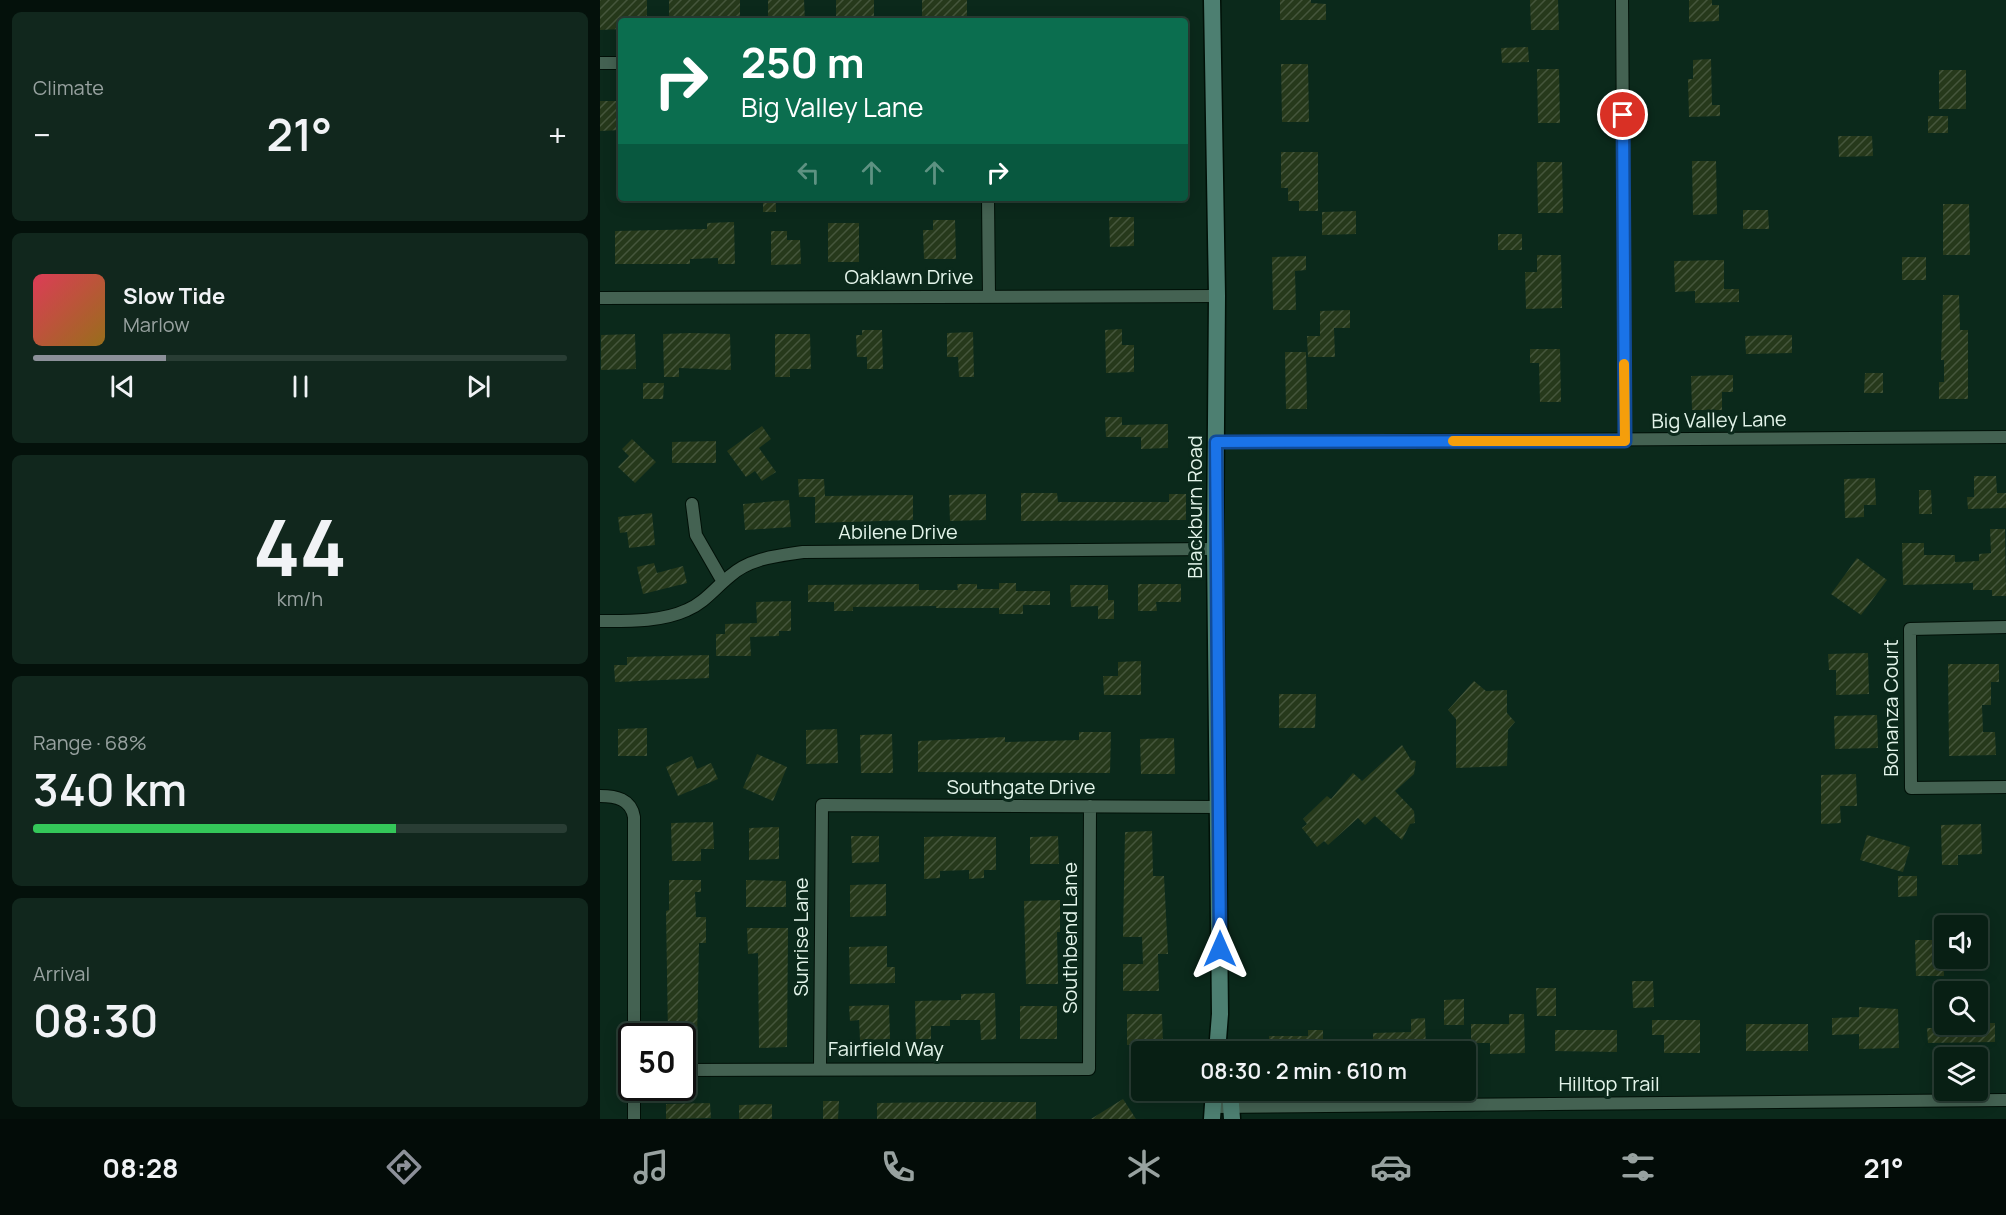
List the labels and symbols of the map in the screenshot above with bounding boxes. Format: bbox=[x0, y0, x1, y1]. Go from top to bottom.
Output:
pin bbox=[1597, 89, 1648, 140]
street label: Oaklawn Drive bbox=[845, 263, 973, 290]
street label: Big Valley Lane bbox=[1651, 405, 1787, 434]
street label: Blackburn Road bbox=[1181, 435, 1208, 579]
street label: Abilene Drive bbox=[838, 518, 958, 545]
street label: Bonanza Court bbox=[1877, 639, 1904, 777]
street label: Southgate Drive bbox=[947, 773, 1095, 800]
street label: Southbend Lane bbox=[1056, 862, 1083, 1014]
street label: Sunrise Lane bbox=[787, 878, 814, 996]
position arrow bbox=[1188, 917, 1252, 981]
speed limit sign: 50 bbox=[618, 1023, 696, 1101]
street label: Fairfield Way bbox=[828, 1035, 944, 1062]
street label: Hilltop Trail bbox=[1558, 1070, 1660, 1097]

